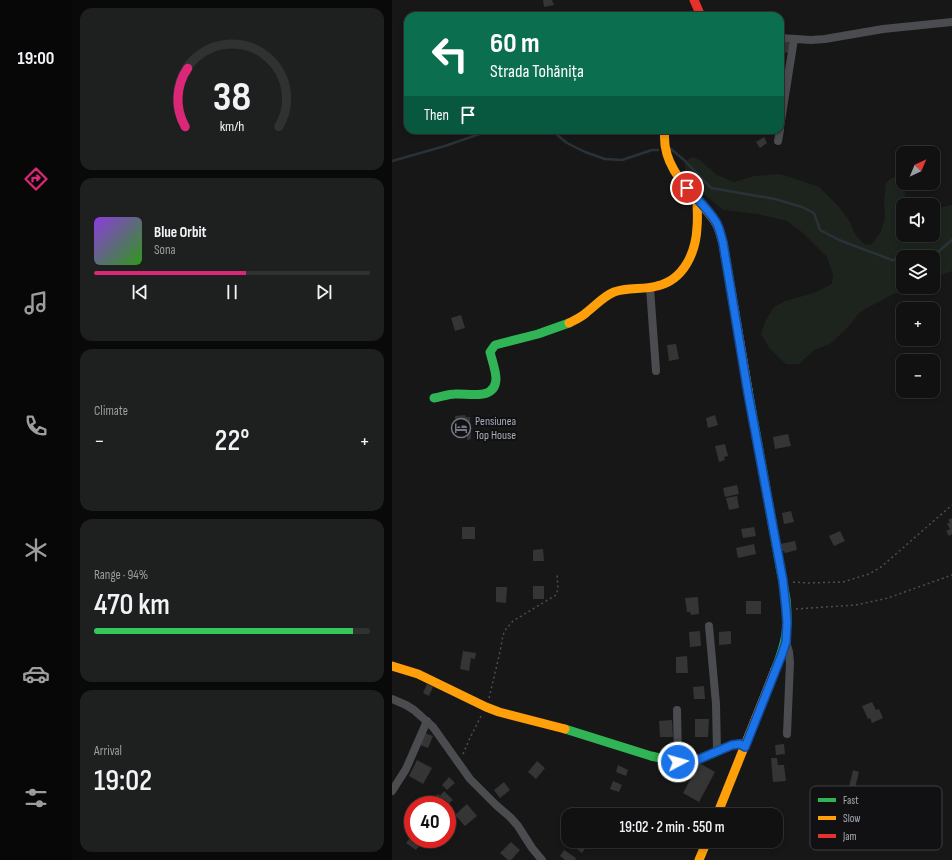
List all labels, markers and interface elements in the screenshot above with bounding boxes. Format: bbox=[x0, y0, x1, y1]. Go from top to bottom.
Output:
text: 60 m bbox=[490, 27, 539, 60]
icon: left bbox=[424, 28, 476, 80]
text: 19:00 bbox=[18, 48, 54, 69]
text: Strada Tohănița bbox=[490, 61, 584, 82]
text: 38 bbox=[213, 73, 251, 122]
icon: arrive bbox=[457, 104, 479, 126]
text: Then bbox=[424, 106, 449, 125]
text: km/h bbox=[220, 118, 244, 135]
north arrow bbox=[896, 146, 940, 190]
map controls bbox=[896, 146, 940, 398]
icon: directions bbox=[22, 165, 50, 193]
pin bbox=[670, 171, 704, 205]
icon: arrive bbox=[676, 177, 698, 199]
button: sound bbox=[896, 198, 940, 242]
text: Blue Orbit bbox=[154, 223, 206, 242]
text: Sona bbox=[154, 242, 176, 258]
button: layers bbox=[896, 250, 940, 294]
icon: previous bbox=[129, 281, 151, 303]
icon: pause bbox=[221, 281, 243, 303]
icon: next bbox=[313, 281, 335, 303]
icon: music bbox=[22, 289, 50, 317]
button: + bbox=[896, 302, 940, 346]
button: − bbox=[896, 354, 940, 398]
text: Climate bbox=[94, 403, 128, 419]
icon: phone bbox=[22, 412, 50, 440]
place label: Pensiunea Top House bbox=[475, 414, 517, 443]
hotel icon: Pensiunea Top House bbox=[450, 417, 472, 439]
text: 22° bbox=[215, 423, 249, 459]
text: − bbox=[94, 428, 105, 455]
text: + bbox=[359, 428, 370, 455]
icon: climate bbox=[22, 536, 50, 564]
text: Range · 94% bbox=[94, 567, 148, 583]
text: 470 km bbox=[94, 587, 170, 623]
icon: car bbox=[22, 660, 50, 688]
position arrow bbox=[657, 741, 699, 783]
text: Arrival bbox=[94, 743, 122, 759]
text: 19:02 bbox=[94, 763, 152, 799]
icon: filters bbox=[22, 784, 50, 812]
legend bbox=[810, 786, 942, 850]
text: Fast bbox=[843, 794, 859, 807]
speed limit sign: 40 bbox=[404, 796, 456, 848]
text: Slow bbox=[843, 812, 860, 825]
text: 19:02 · 2 min · 550 m bbox=[620, 818, 724, 837]
text: Jam bbox=[842, 830, 857, 843]

